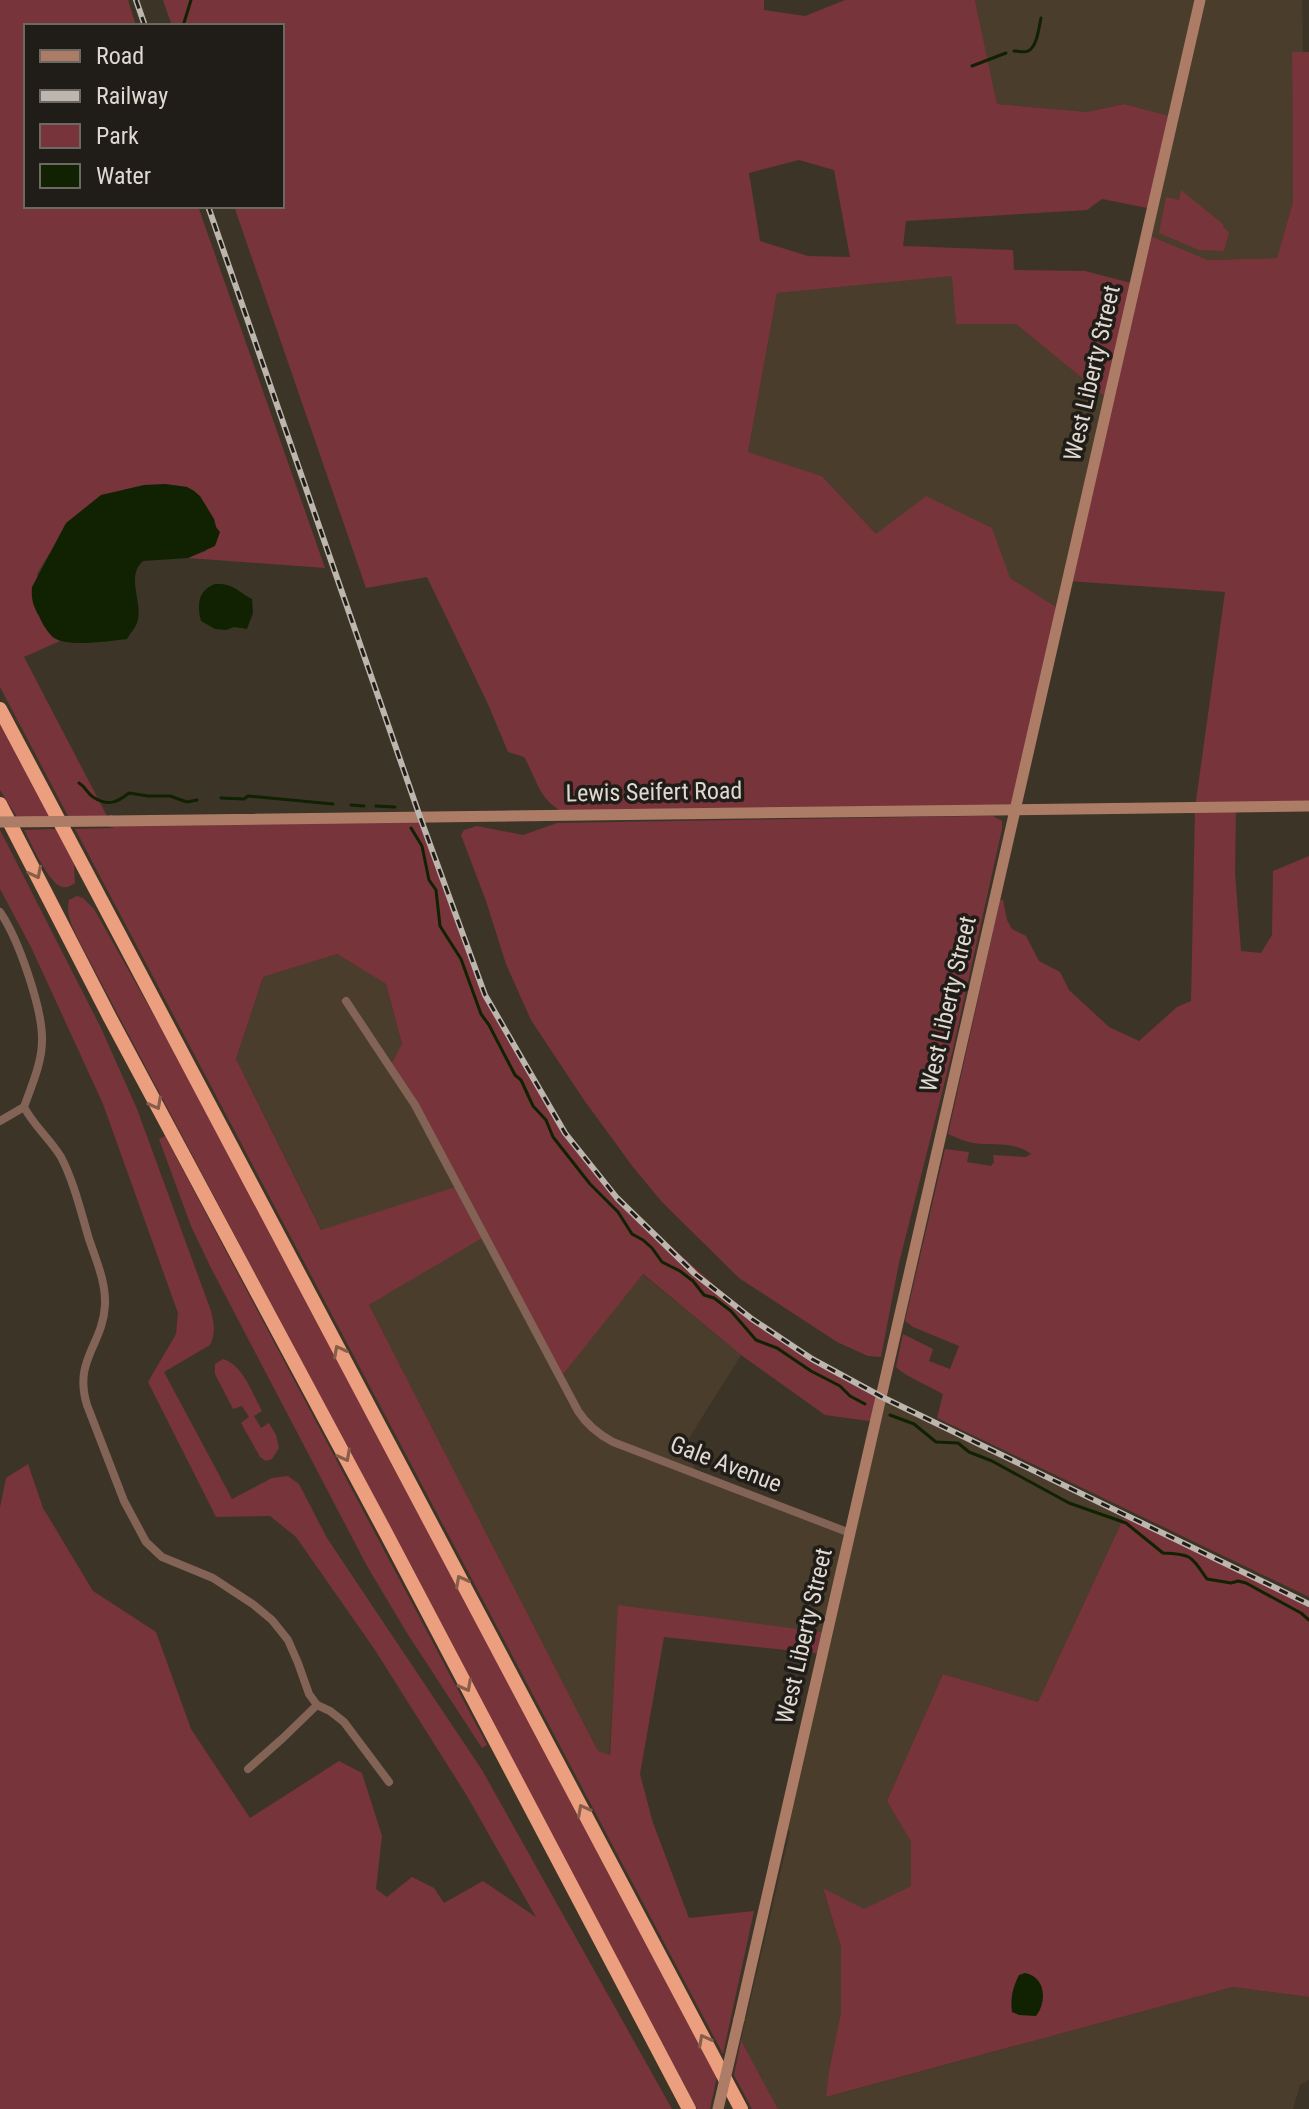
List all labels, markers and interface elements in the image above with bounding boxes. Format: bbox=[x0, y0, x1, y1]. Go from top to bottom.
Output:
legend bbox=[24, 24, 284, 208]
text: Road bbox=[96, 42, 144, 70]
text: Railway bbox=[96, 82, 168, 110]
text: Park bbox=[96, 122, 139, 150]
text: Water bbox=[96, 162, 151, 190]
street label: West Liberty Street bbox=[1058, 282, 1126, 464]
street label: Lewis Seifert Road bbox=[565, 776, 743, 808]
one-way arrow bbox=[26, 865, 41, 880]
street label: West Liberty Street bbox=[914, 913, 982, 1095]
one-way arrow bbox=[146, 1095, 162, 1109]
one-way arrow bbox=[334, 1344, 349, 1359]
street label: Gale Avenue bbox=[666, 1430, 786, 1498]
one-way arrow bbox=[335, 1448, 350, 1463]
street label: West Liberty Street bbox=[770, 1545, 838, 1727]
one-way arrow bbox=[455, 1574, 470, 1589]
one-way arrow bbox=[457, 1678, 472, 1693]
one-way arrow bbox=[577, 1804, 592, 1819]
one-way arrow bbox=[699, 2034, 714, 2048]

